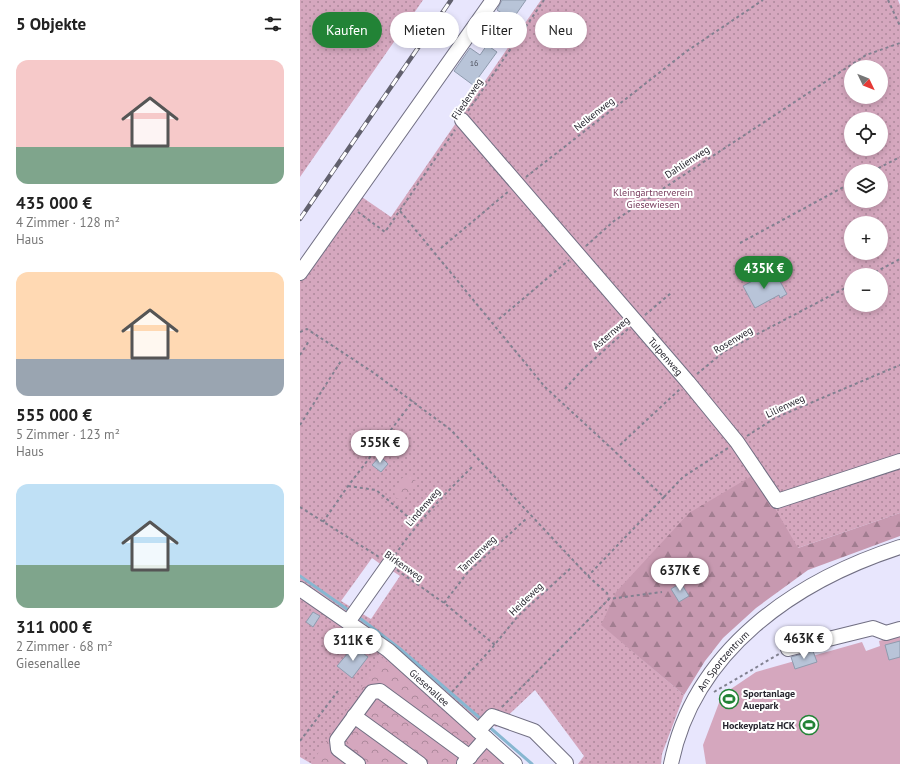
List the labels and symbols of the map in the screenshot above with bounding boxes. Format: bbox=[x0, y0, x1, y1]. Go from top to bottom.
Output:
house number: 16 bbox=[470, 58, 478, 68]
north arrow bbox=[844, 60, 888, 104]
street label: Fliederweg bbox=[448, 76, 486, 122]
street label: Nelkenweg bbox=[571, 94, 617, 134]
street label: Dahlienweg bbox=[662, 143, 712, 181]
park label: Kleingärtnerverein Giesewiesen bbox=[613, 186, 693, 211]
pin: 435K € bbox=[731, 256, 797, 290]
street label: Asternweg bbox=[590, 313, 632, 353]
street label: Rosenweg bbox=[711, 323, 755, 357]
street label: Tulpenweg bbox=[646, 334, 686, 378]
street label: Lilienweg bbox=[763, 391, 807, 421]
pin: 555K € bbox=[347, 430, 413, 464]
street label: Lindenweg bbox=[403, 485, 443, 529]
street label: Tannenweg bbox=[455, 532, 499, 576]
street label: Birkenweg bbox=[382, 548, 426, 584]
pin: 637K € bbox=[647, 558, 713, 592]
street label: Heideweg bbox=[506, 580, 546, 618]
pin: 463K € bbox=[771, 626, 837, 660]
pin: 311K € bbox=[320, 628, 386, 662]
street label: Am Sportzentrum bbox=[694, 628, 752, 694]
street label: Giesenallee bbox=[407, 666, 452, 709]
place label: Sportanlage Auepark bbox=[743, 687, 795, 712]
sports icon: Sportanlage Auepark bbox=[718, 688, 740, 710]
sports icon: Hockeyplatz HCK bbox=[798, 714, 820, 736]
place label: Hockeyplatz HCK bbox=[722, 719, 796, 732]

